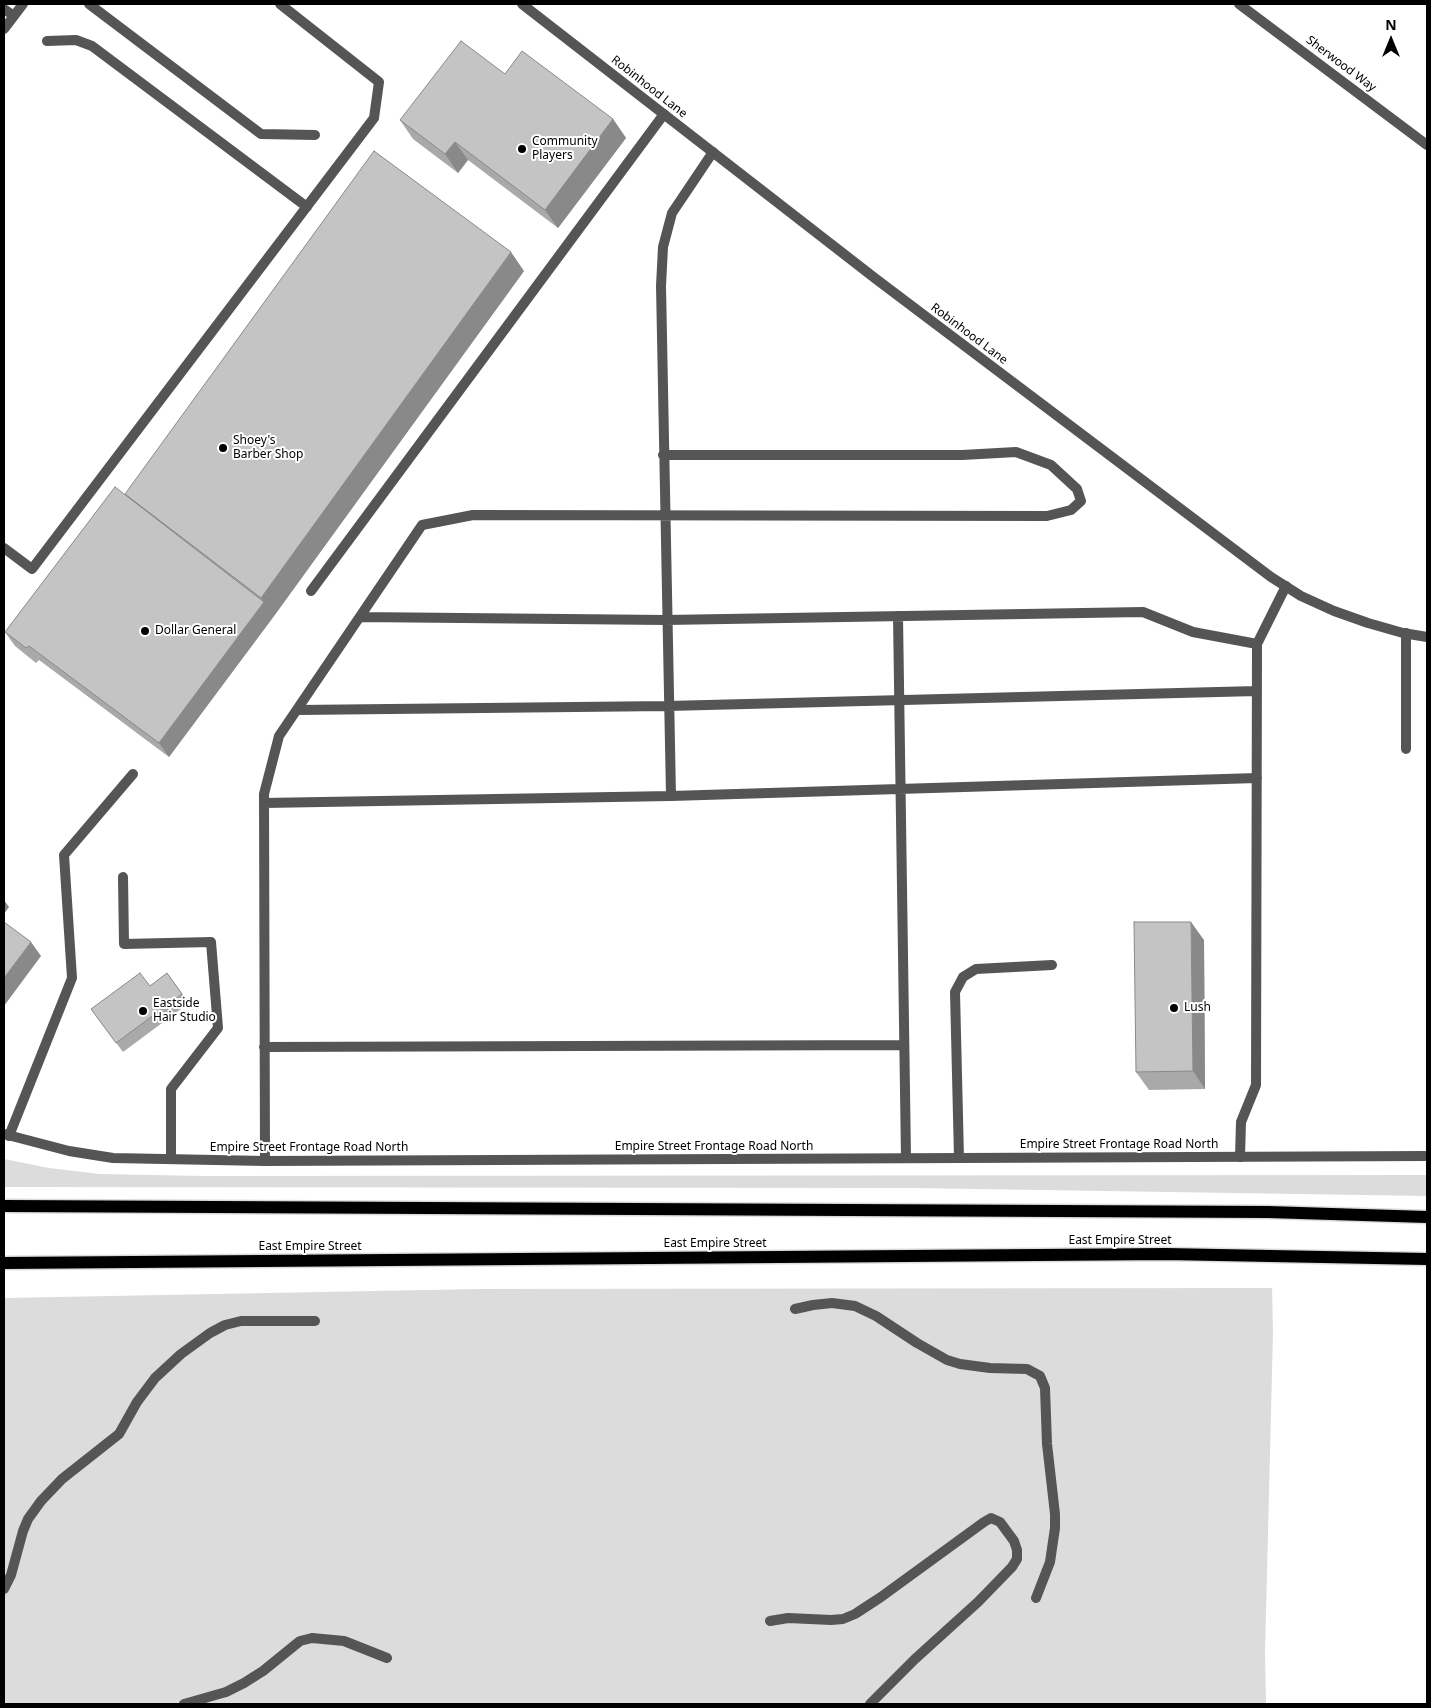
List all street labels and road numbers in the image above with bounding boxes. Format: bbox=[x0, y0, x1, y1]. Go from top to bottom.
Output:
street label: Sherwood Way bbox=[1303, 33, 1379, 95]
street label: Robinhood Lane bbox=[608, 53, 690, 121]
street label: Robinhood Lane bbox=[928, 300, 1010, 368]
street label: Empire Street Frontage Road North bbox=[1020, 1138, 1218, 1152]
street label: Empire Street Frontage Road North bbox=[615, 1140, 813, 1154]
street label: Empire Street Frontage Road North bbox=[210, 1141, 408, 1155]
street label: East Empire Street bbox=[1068, 1234, 1172, 1248]
street label: East Empire Street bbox=[663, 1237, 767, 1251]
street label: East Empire Street bbox=[258, 1240, 362, 1254]

